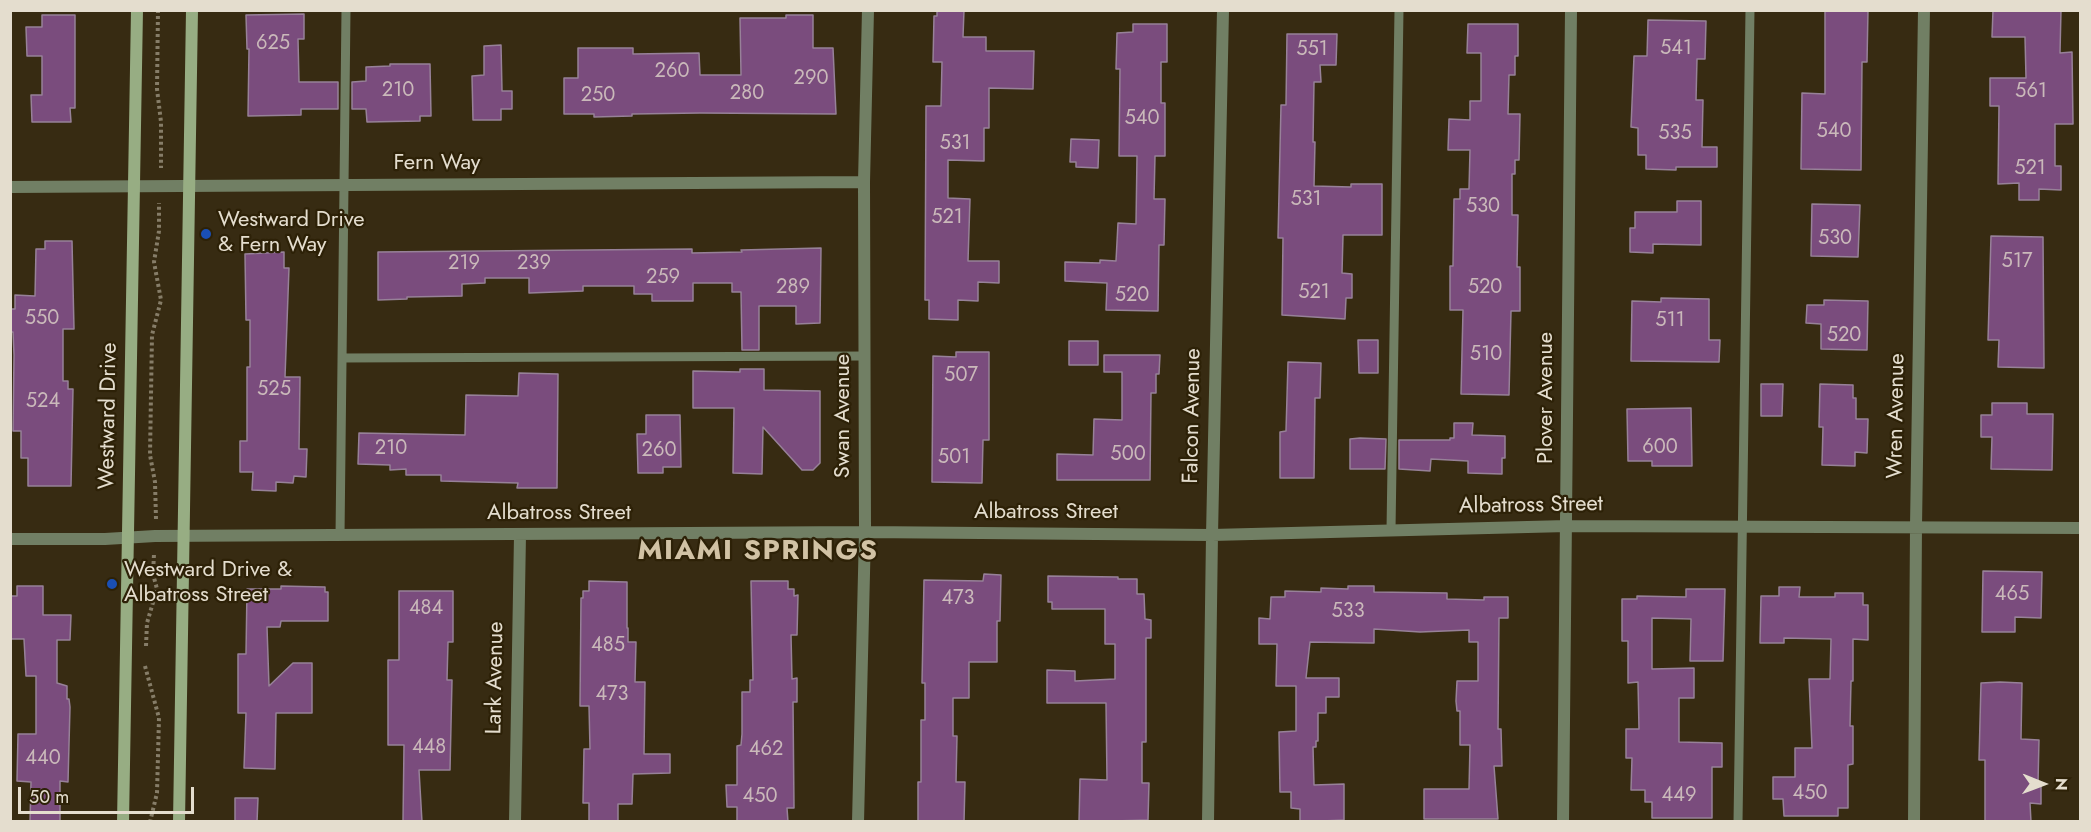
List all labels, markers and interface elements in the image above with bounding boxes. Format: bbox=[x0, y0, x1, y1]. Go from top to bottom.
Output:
house number: 625 bbox=[256, 32, 290, 56]
house number: 541 bbox=[1660, 37, 1692, 61]
house number: 551 bbox=[1296, 38, 1328, 62]
house number: 260 bbox=[655, 60, 689, 84]
house number: 290 bbox=[794, 67, 828, 91]
house number: 210 bbox=[382, 79, 414, 103]
house number: 561 bbox=[2015, 80, 2047, 104]
house number: 280 bbox=[730, 82, 764, 106]
house number: 250 bbox=[581, 84, 615, 108]
house number: 540 bbox=[1125, 107, 1159, 131]
house number: 540 bbox=[1817, 120, 1851, 144]
house number: 535 bbox=[1658, 122, 1692, 146]
house number: 531 bbox=[939, 132, 971, 156]
street label: Fern Way bbox=[393, 151, 481, 177]
house number: 521 bbox=[2014, 157, 2046, 181]
house number: 531 bbox=[1290, 188, 1322, 212]
house number: 530 bbox=[1466, 195, 1500, 219]
house number: 521 bbox=[931, 206, 963, 230]
place label: Westward Drive & Fern Way bbox=[218, 208, 365, 260]
marker: Westward Drive & Fern Way bbox=[199, 227, 213, 241]
house number: 530 bbox=[1818, 227, 1852, 251]
house number: 517 bbox=[2002, 250, 2032, 274]
house number: 219 bbox=[448, 252, 480, 276]
house number: 239 bbox=[517, 252, 551, 276]
house number: 259 bbox=[646, 266, 680, 290]
house number: 289 bbox=[776, 276, 810, 300]
house number: 520 bbox=[1468, 276, 1502, 300]
house number: 521 bbox=[1298, 281, 1330, 305]
house number: 520 bbox=[1115, 284, 1149, 308]
house number: 550 bbox=[25, 307, 59, 331]
house number: 511 bbox=[1655, 309, 1685, 333]
house number: 520 bbox=[1827, 324, 1861, 348]
street label: Plover Avenue bbox=[1534, 332, 1560, 464]
street label: Westward Drive bbox=[95, 342, 123, 490]
house number: 510 bbox=[1470, 343, 1502, 367]
street label: Falcon Avenue bbox=[1179, 348, 1207, 484]
street label: Wren Avenue bbox=[1883, 353, 1911, 479]
street label: Swan Avenue bbox=[831, 354, 857, 478]
house number: 507 bbox=[944, 364, 978, 388]
house number: 525 bbox=[257, 378, 291, 402]
house number: 524 bbox=[26, 390, 60, 414]
house number: 600 bbox=[1642, 436, 1678, 460]
house number: 210 bbox=[375, 437, 407, 461]
house number: 260 bbox=[642, 439, 676, 463]
house number: 500 bbox=[1110, 443, 1146, 467]
house number: 501 bbox=[938, 446, 970, 470]
street label: Albatross Street bbox=[1459, 492, 1603, 520]
street label: Albatross Street bbox=[974, 500, 1118, 526]
street label: Albatross Street bbox=[487, 501, 631, 527]
district label: MIAMI SPRINGS bbox=[638, 535, 878, 569]
place label: Westward Drive & Albatross Street bbox=[124, 558, 292, 610]
marker: Westward Drive & Albatross Street bbox=[105, 577, 119, 591]
house number: 465 bbox=[1995, 583, 2029, 607]
house number: 473 bbox=[941, 587, 975, 611]
house number: 484 bbox=[409, 597, 443, 621]
house number: 533 bbox=[1331, 600, 1365, 624]
street label: Lark Avenue bbox=[482, 621, 510, 735]
house number: 485 bbox=[591, 634, 625, 658]
house number: 473 bbox=[595, 683, 629, 707]
house number: 448 bbox=[412, 736, 446, 760]
house number: 462 bbox=[749, 738, 783, 762]
house number: 440 bbox=[25, 747, 61, 771]
north arrow bbox=[2013, 754, 2073, 814]
scale bar bbox=[21, 775, 196, 813]
text: N bbox=[2050, 778, 2073, 791]
house number: 450 bbox=[1793, 782, 1827, 806]
text: 50 m bbox=[29, 784, 69, 810]
house number: 449 bbox=[1662, 784, 1696, 808]
house number: 450 bbox=[743, 785, 777, 809]

